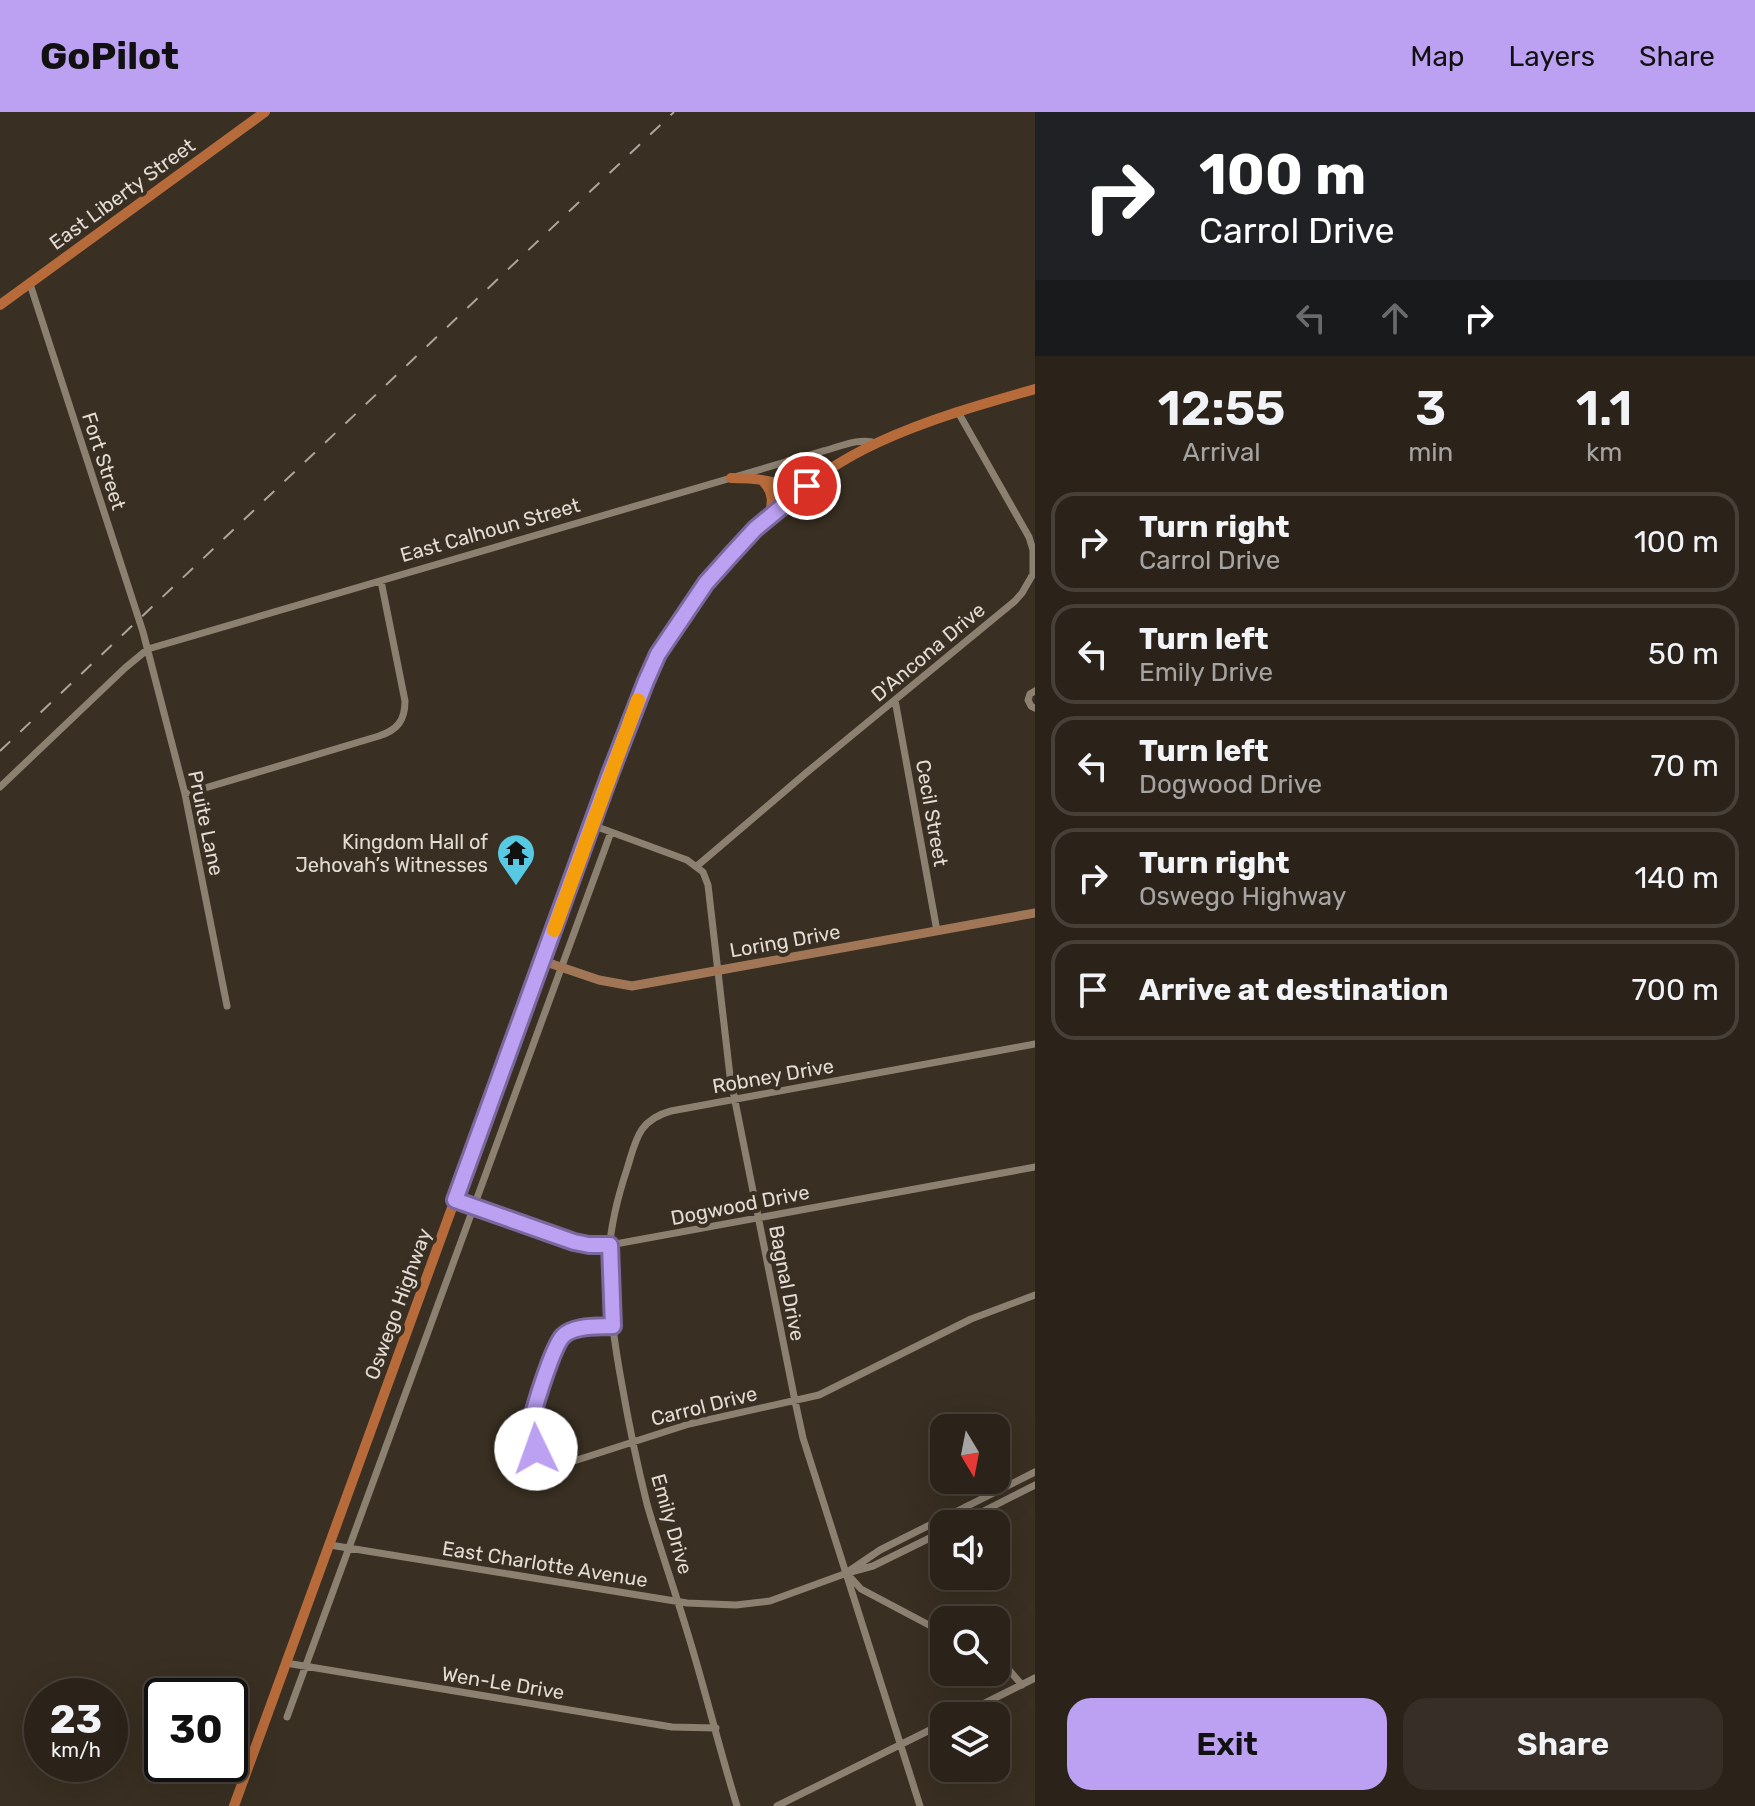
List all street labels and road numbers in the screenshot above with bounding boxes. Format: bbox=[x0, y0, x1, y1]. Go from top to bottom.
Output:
street label: East Liberty Street bbox=[45, 133, 200, 255]
street label: Fort Street bbox=[77, 409, 131, 513]
street label: East Calhoun Street bbox=[397, 493, 583, 567]
street label: D'Ancona Drive bbox=[866, 597, 990, 707]
street label: Cecil Street bbox=[911, 758, 953, 868]
street label: Pruite Lane bbox=[183, 768, 229, 878]
street label: Loring Drive bbox=[728, 919, 842, 963]
street label: Robney Drive bbox=[710, 1054, 836, 1098]
street label: Dogwood Drive bbox=[669, 1180, 811, 1230]
street label: Bagnal Drive bbox=[764, 1223, 810, 1343]
street label: Oswego Highway bbox=[359, 1225, 437, 1383]
street label: Carrol Drive bbox=[648, 1381, 760, 1431]
street label: Emily Drive bbox=[646, 1471, 698, 1577]
street label: East Charlotte Avenue bbox=[441, 1536, 649, 1592]
street label: Wen-Le Drive bbox=[440, 1661, 566, 1705]

